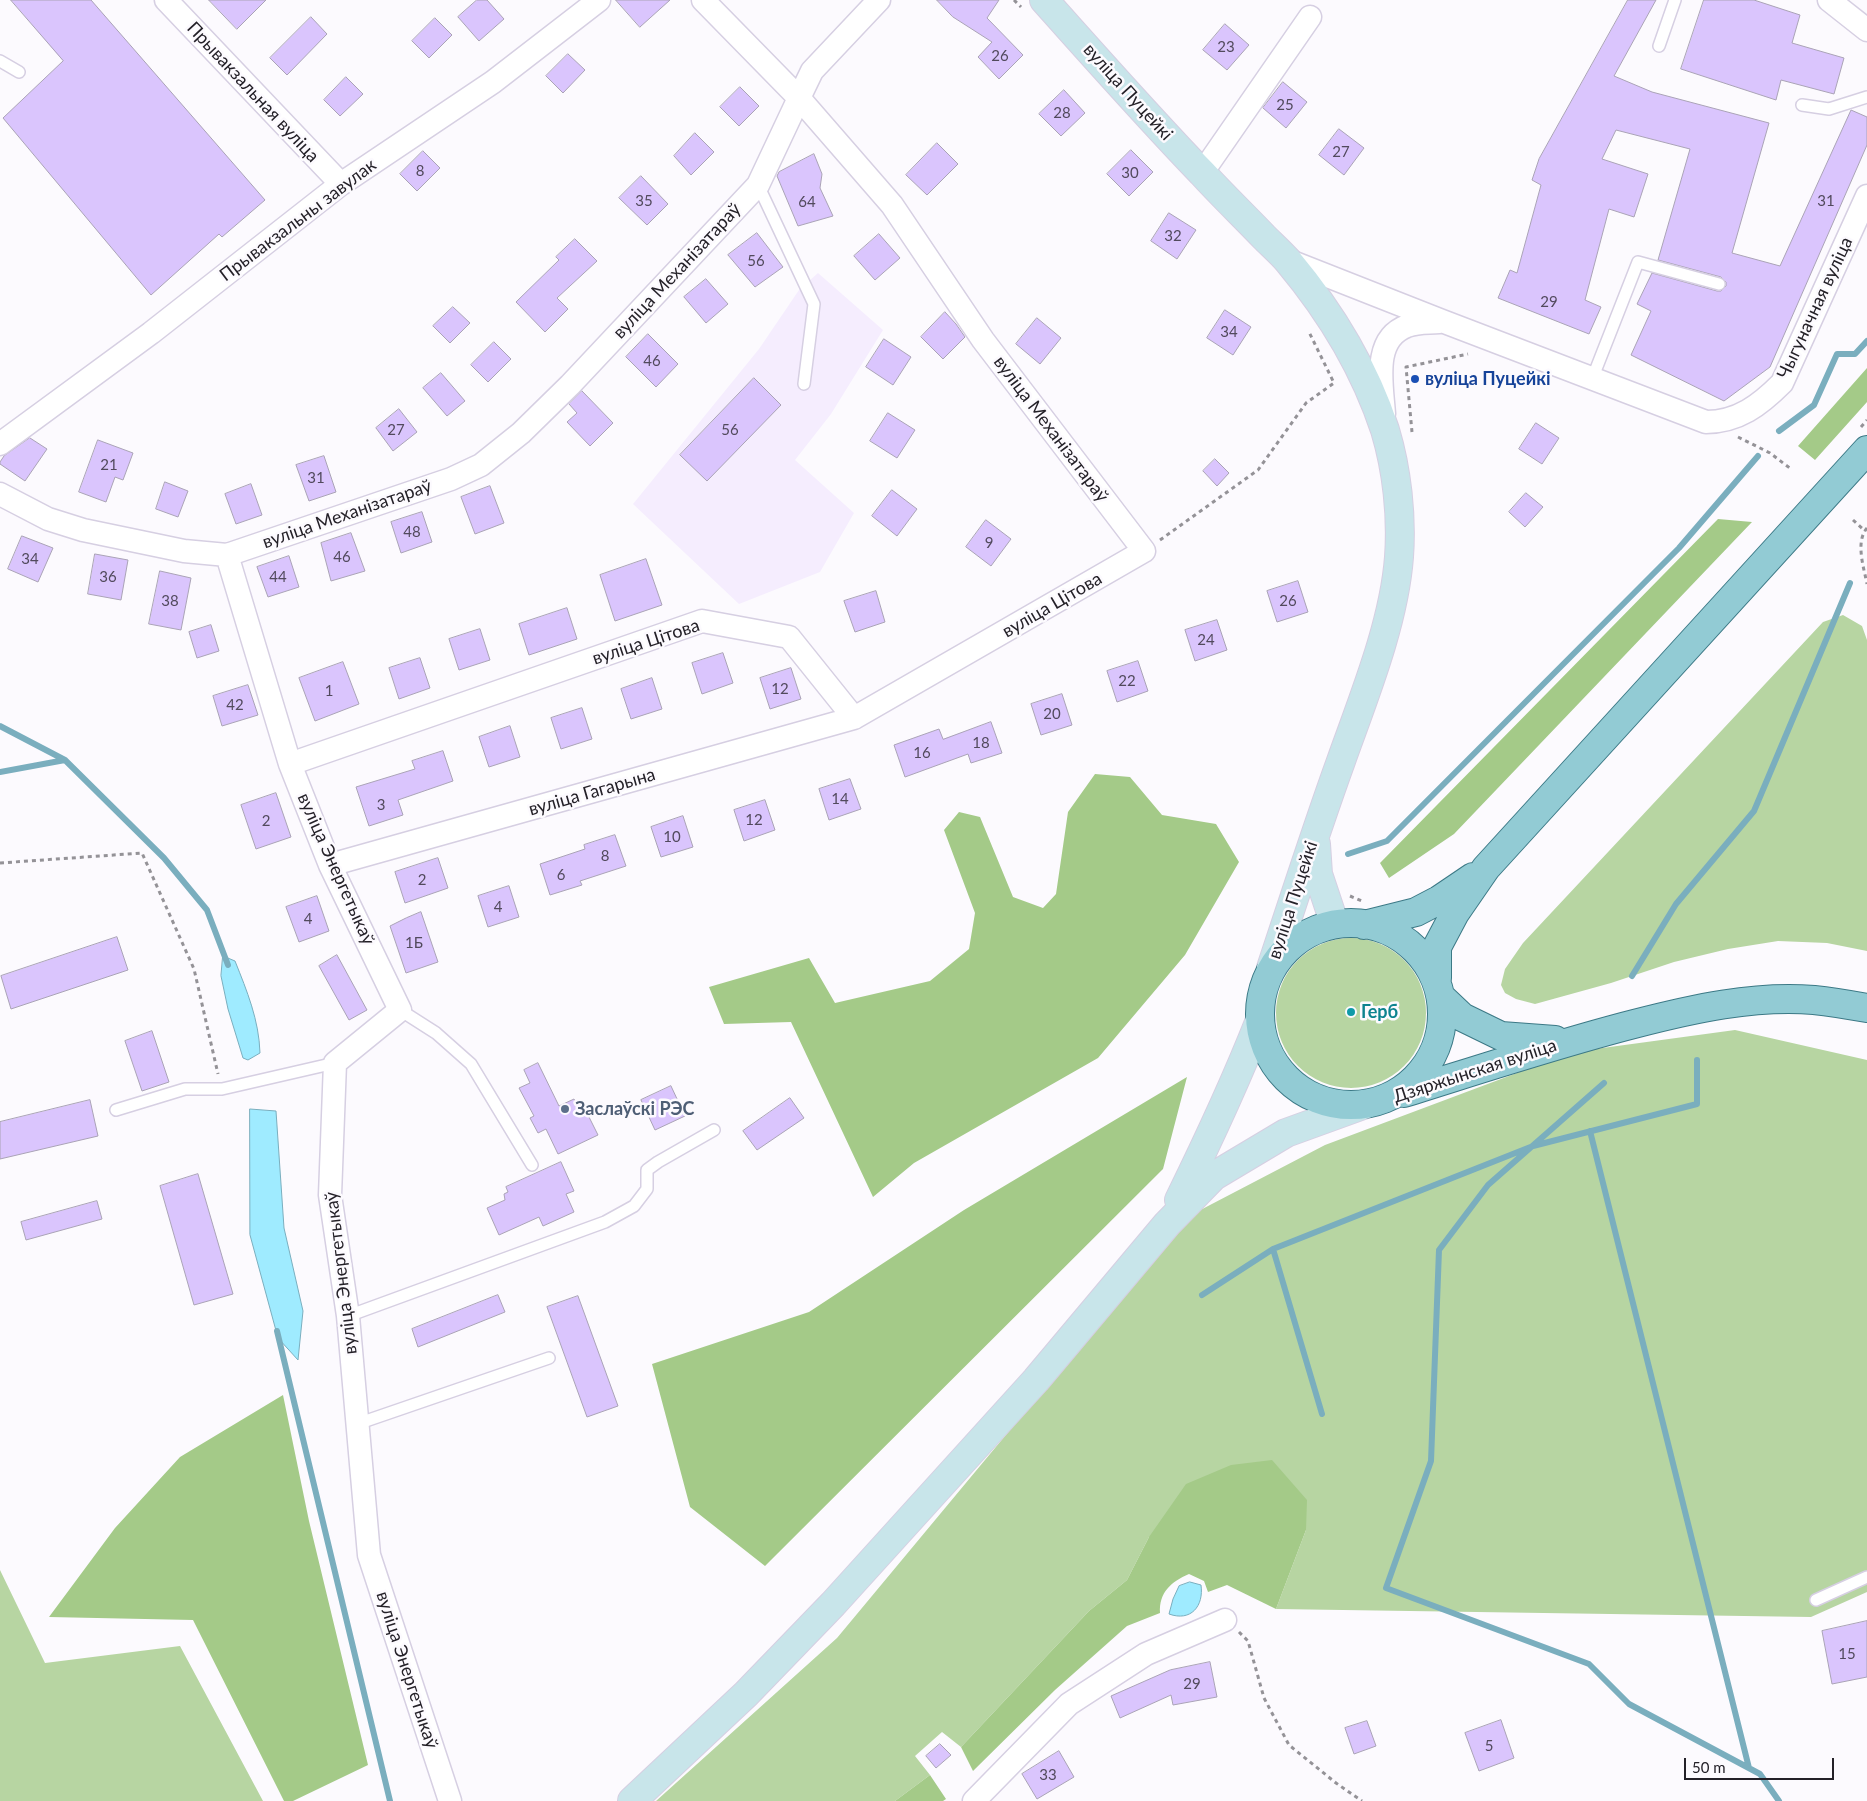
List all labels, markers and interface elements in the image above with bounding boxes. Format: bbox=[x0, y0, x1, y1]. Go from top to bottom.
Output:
street label: Прывакзальная вуліца bbox=[182, 17, 324, 167]
house number: 23 bbox=[1217, 38, 1235, 56]
street label: вуліца Пуцейкі bbox=[1079, 39, 1177, 145]
house number: 26 bbox=[991, 47, 1009, 65]
house number: 25 bbox=[1276, 96, 1294, 114]
house number: 28 bbox=[1053, 104, 1071, 122]
house number: 27 bbox=[1332, 143, 1350, 161]
street label: Прывакзальны завулак bbox=[216, 154, 380, 286]
house number: 8 bbox=[416, 162, 424, 180]
house number: 30 bbox=[1121, 164, 1139, 182]
house number: 35 bbox=[635, 192, 653, 210]
house number: 31 bbox=[1817, 192, 1835, 210]
house number: 64 bbox=[798, 193, 816, 211]
street label: вуліца Механізатараў bbox=[609, 199, 745, 343]
house number: 32 bbox=[1164, 227, 1182, 245]
street label: Чыгуначная вуліца bbox=[1773, 234, 1857, 382]
house number: 56 bbox=[747, 252, 765, 270]
house number: 29 bbox=[1540, 293, 1558, 311]
house number: 34 bbox=[1220, 323, 1238, 341]
house number: 46 bbox=[643, 352, 661, 370]
street label: вуліца Механізатараў bbox=[989, 352, 1113, 506]
place label: вуліца Пуцейкі bbox=[1425, 368, 1551, 390]
marker: вуліца Пуцейкі bbox=[1409, 373, 1421, 385]
house number: 27 bbox=[387, 421, 405, 439]
house number: 56 bbox=[721, 421, 739, 439]
house number: 21 bbox=[100, 456, 118, 474]
house number: 31 bbox=[307, 469, 325, 487]
street label: вуліца Механізатараў bbox=[260, 475, 434, 553]
house number: 48 bbox=[403, 523, 421, 541]
house number: 9 bbox=[985, 534, 993, 552]
house number: 46 bbox=[333, 548, 351, 566]
house number: 34 bbox=[21, 550, 39, 568]
house number: 36 bbox=[99, 568, 117, 586]
house number: 44 bbox=[269, 568, 287, 586]
street label: вуліца Цітова bbox=[998, 568, 1106, 642]
house number: 38 bbox=[161, 592, 179, 610]
house number: 26 bbox=[1279, 592, 1297, 610]
street label: вуліца Цітова bbox=[590, 615, 702, 669]
house number: 24 bbox=[1197, 631, 1215, 649]
house number: 22 bbox=[1118, 672, 1136, 690]
house number: 12 bbox=[771, 680, 789, 698]
house number: 1 bbox=[325, 682, 333, 700]
house number: 42 bbox=[226, 696, 244, 714]
house number: 20 bbox=[1043, 705, 1061, 723]
house number: 18 bbox=[972, 734, 990, 752]
house number: 16 bbox=[913, 744, 931, 762]
street label: вуліца Гагарына bbox=[526, 764, 658, 820]
street label: вуліца Энергетыкаў bbox=[293, 790, 379, 948]
house number: 14 bbox=[831, 790, 849, 808]
house number: 3 bbox=[377, 796, 385, 814]
house number: 12 bbox=[745, 811, 763, 829]
house number: 2 bbox=[262, 812, 270, 830]
house number: 10 bbox=[663, 828, 681, 846]
street label: вуліца Пуцейкі bbox=[1264, 838, 1322, 962]
house number: 8 bbox=[601, 847, 609, 865]
house number: 6 bbox=[557, 866, 565, 884]
house number: 2 bbox=[418, 871, 426, 889]
house number: 4 bbox=[494, 898, 502, 916]
house number: 4 bbox=[304, 910, 312, 928]
house number: 1Б bbox=[405, 934, 423, 952]
place label: Герб bbox=[1361, 1001, 1398, 1023]
marker: Герб bbox=[1345, 1006, 1357, 1018]
street label: Дзяржынская вуліца bbox=[1391, 1034, 1559, 1108]
place label: Заслаўскі РЭС bbox=[575, 1098, 694, 1120]
marker: Заслаўскі РЭС bbox=[559, 1103, 571, 1115]
street label: вуліца Энергетыкаў bbox=[320, 1190, 362, 1356]
street label: вуліца Энергетыкаў bbox=[371, 1589, 443, 1751]
house number: 15 bbox=[1838, 1645, 1856, 1663]
house number: 29 bbox=[1183, 1675, 1201, 1693]
house number: 5 bbox=[1485, 1737, 1493, 1755]
scale bar bbox=[1687, 1748, 1837, 1780]
text: 50 m bbox=[1692, 1758, 1726, 1776]
house number: 33 bbox=[1039, 1766, 1057, 1784]

